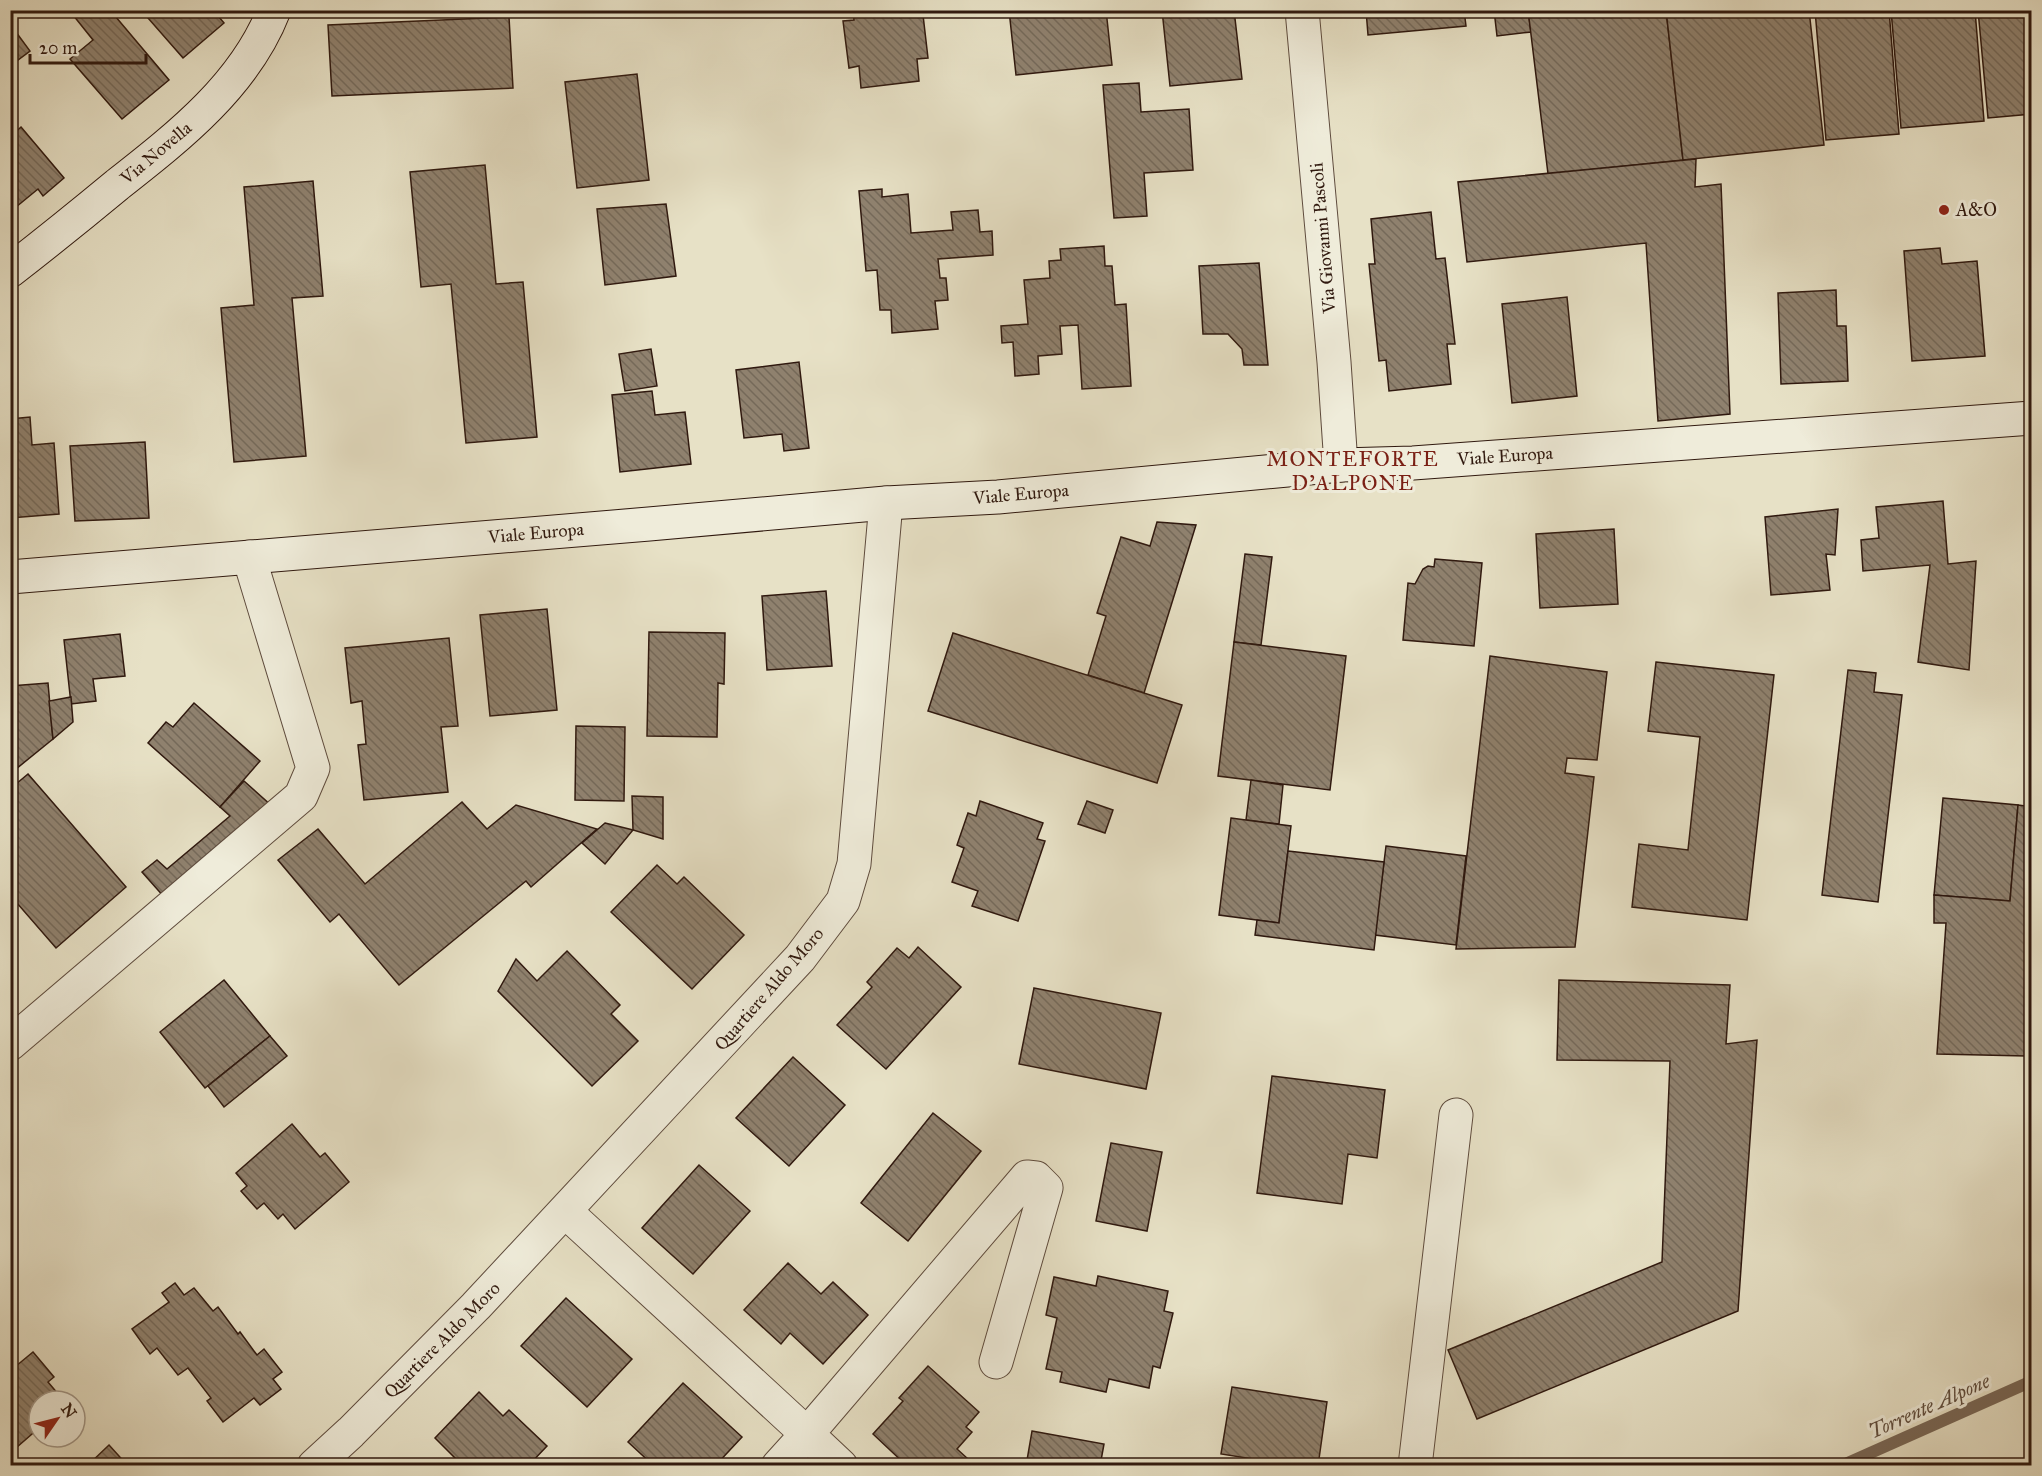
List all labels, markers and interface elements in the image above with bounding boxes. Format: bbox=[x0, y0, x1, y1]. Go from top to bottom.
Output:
scale bar bbox=[30, 27, 146, 65]
text: 20 m bbox=[39, 37, 77, 59]
street label: Via Novella bbox=[115, 117, 196, 190]
street label: Via Giovanni Pascoli bbox=[1305, 162, 1341, 315]
place label: A&O bbox=[1955, 199, 1997, 221]
marker: A&O bbox=[1937, 203, 1951, 217]
street label: Viale Europa bbox=[1455, 442, 1554, 470]
district label: MONTEFORTE D'ALPONE bbox=[1267, 446, 1439, 496]
street label: Viale Europa bbox=[971, 479, 1070, 509]
street label: Viale Europa bbox=[486, 518, 585, 548]
street label: Quartiere Aldo Moro bbox=[710, 923, 828, 1055]
street label: Quartiere Aldo Moro bbox=[379, 1277, 505, 1403]
water label: Torrente Alpone bbox=[1865, 1368, 1994, 1444]
north arrow bbox=[27, 1389, 87, 1449]
text: N bbox=[57, 1400, 81, 1422]

